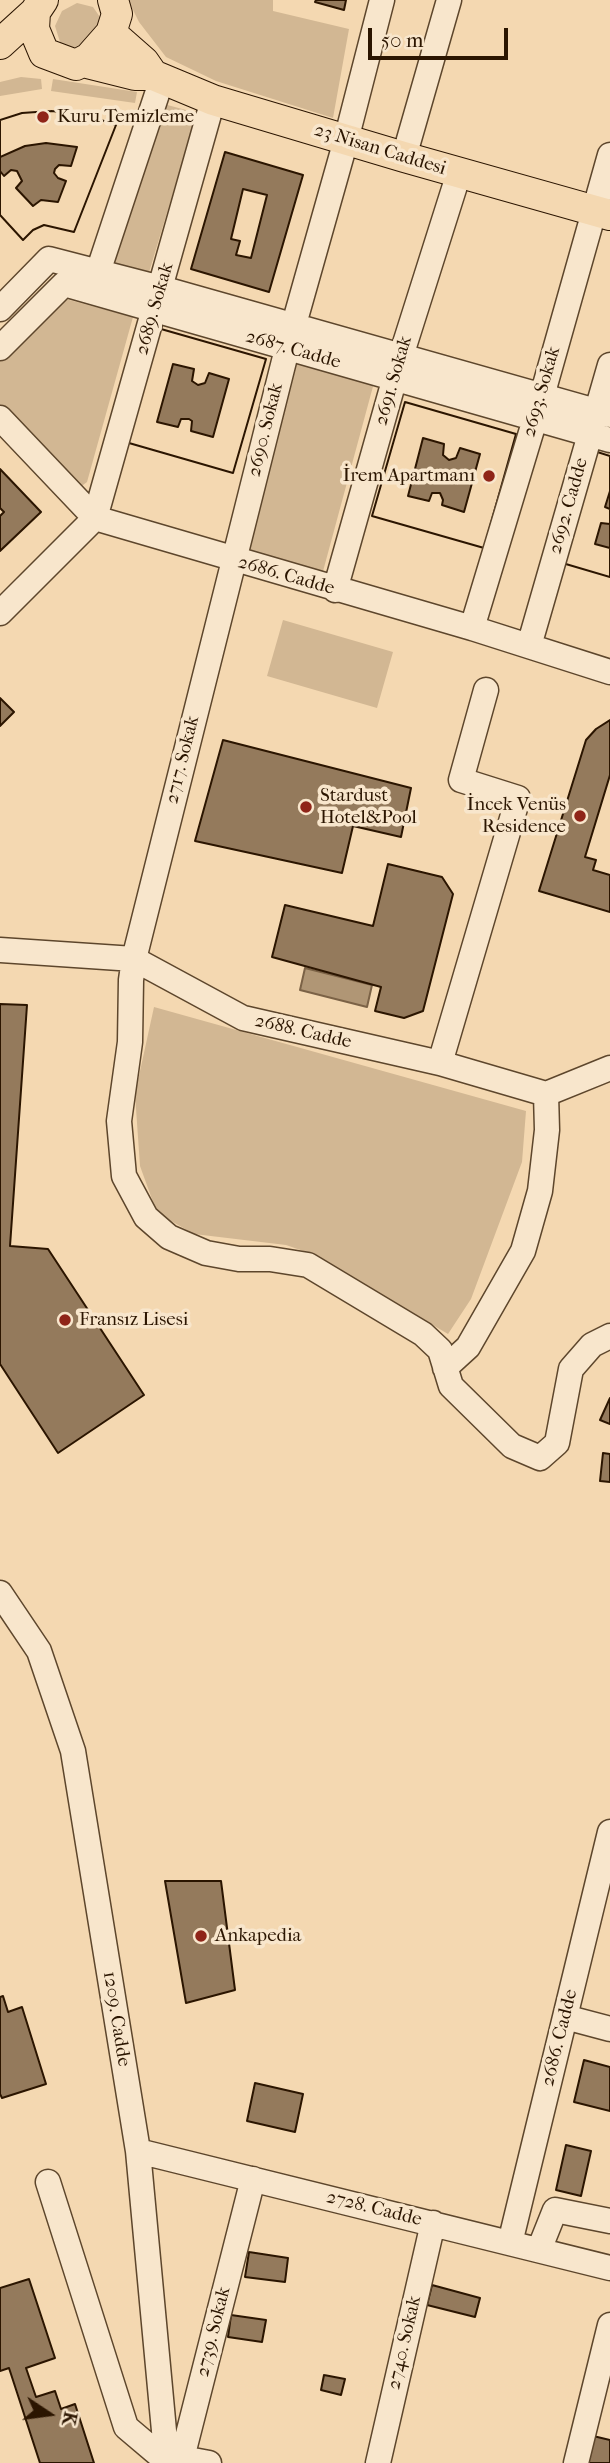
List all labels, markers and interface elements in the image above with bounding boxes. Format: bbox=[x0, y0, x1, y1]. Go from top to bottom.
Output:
scale bar bbox=[372, 14, 512, 58]
text: 50 m bbox=[381, 28, 424, 52]
place label: Kuru Temizleme bbox=[57, 106, 194, 128]
marker: Kuru Temizleme bbox=[35, 109, 51, 125]
street label: 23 Nisan Caddesi bbox=[311, 119, 449, 181]
street label: 2689. Sokak bbox=[131, 260, 179, 358]
street label: 2687. Cadde bbox=[243, 326, 343, 374]
street label: 2691. Sokak bbox=[370, 334, 418, 428]
street label: 2693. Sokak bbox=[518, 344, 566, 440]
street label: 2690. Sokak bbox=[243, 381, 289, 479]
street label: 2692. Cadde bbox=[544, 455, 594, 557]
place label: İrem Apartmanı bbox=[343, 465, 475, 487]
marker: İrem Apartmanı bbox=[481, 468, 497, 484]
street label: 2686. Cadde bbox=[235, 551, 337, 601]
street label: 2717. Sokak bbox=[161, 714, 205, 806]
place label: Stardust Hotel&Pool bbox=[320, 785, 417, 829]
place label: İncek Venüs Residence bbox=[467, 794, 566, 838]
marker: Stardust Hotel&Pool bbox=[298, 799, 314, 815]
marker: İncek Venüs Residence bbox=[572, 808, 588, 824]
street label: 2688. Cadde bbox=[252, 1010, 354, 1054]
place label: Fransız Lisesi bbox=[79, 1309, 188, 1331]
marker: Fransız Lisesi bbox=[57, 1312, 73, 1328]
place label: Ankapedia bbox=[215, 1925, 301, 1947]
marker: Ankapedia bbox=[193, 1928, 209, 1944]
street label: 1209. Cadde bbox=[97, 1970, 135, 2068]
street label: 2686. Cadde bbox=[537, 1987, 583, 2089]
street label: 2728. Cadde bbox=[324, 2186, 424, 2232]
street label: 2739. Sokak bbox=[192, 2285, 236, 2379]
street label: 2740. Sokak bbox=[383, 2294, 427, 2392]
north arrow bbox=[14, 2379, 84, 2449]
text: K bbox=[57, 2410, 82, 2428]

